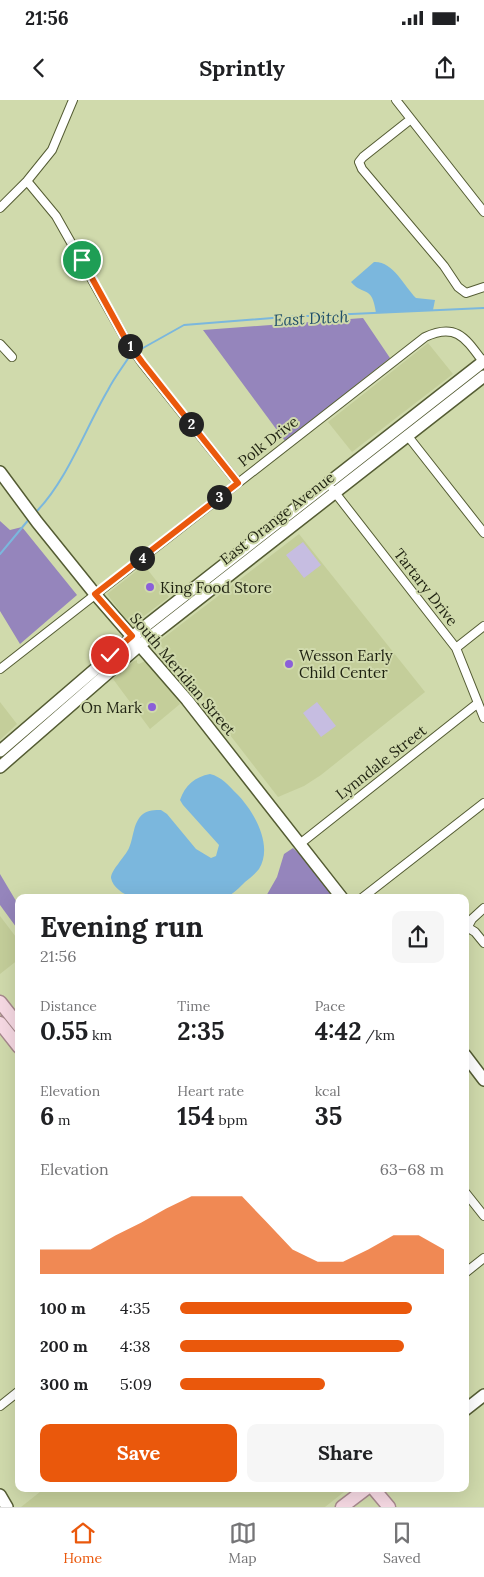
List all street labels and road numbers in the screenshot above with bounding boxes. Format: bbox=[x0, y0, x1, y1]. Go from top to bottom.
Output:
street label: Polk Drive bbox=[234, 412, 302, 470]
street label: East Orange Avenue bbox=[216, 467, 338, 569]
street label: Tartary Drive bbox=[390, 544, 462, 630]
street label: South Meridian Street bbox=[126, 609, 240, 739]
street label: Lynndale Street bbox=[332, 721, 430, 803]

